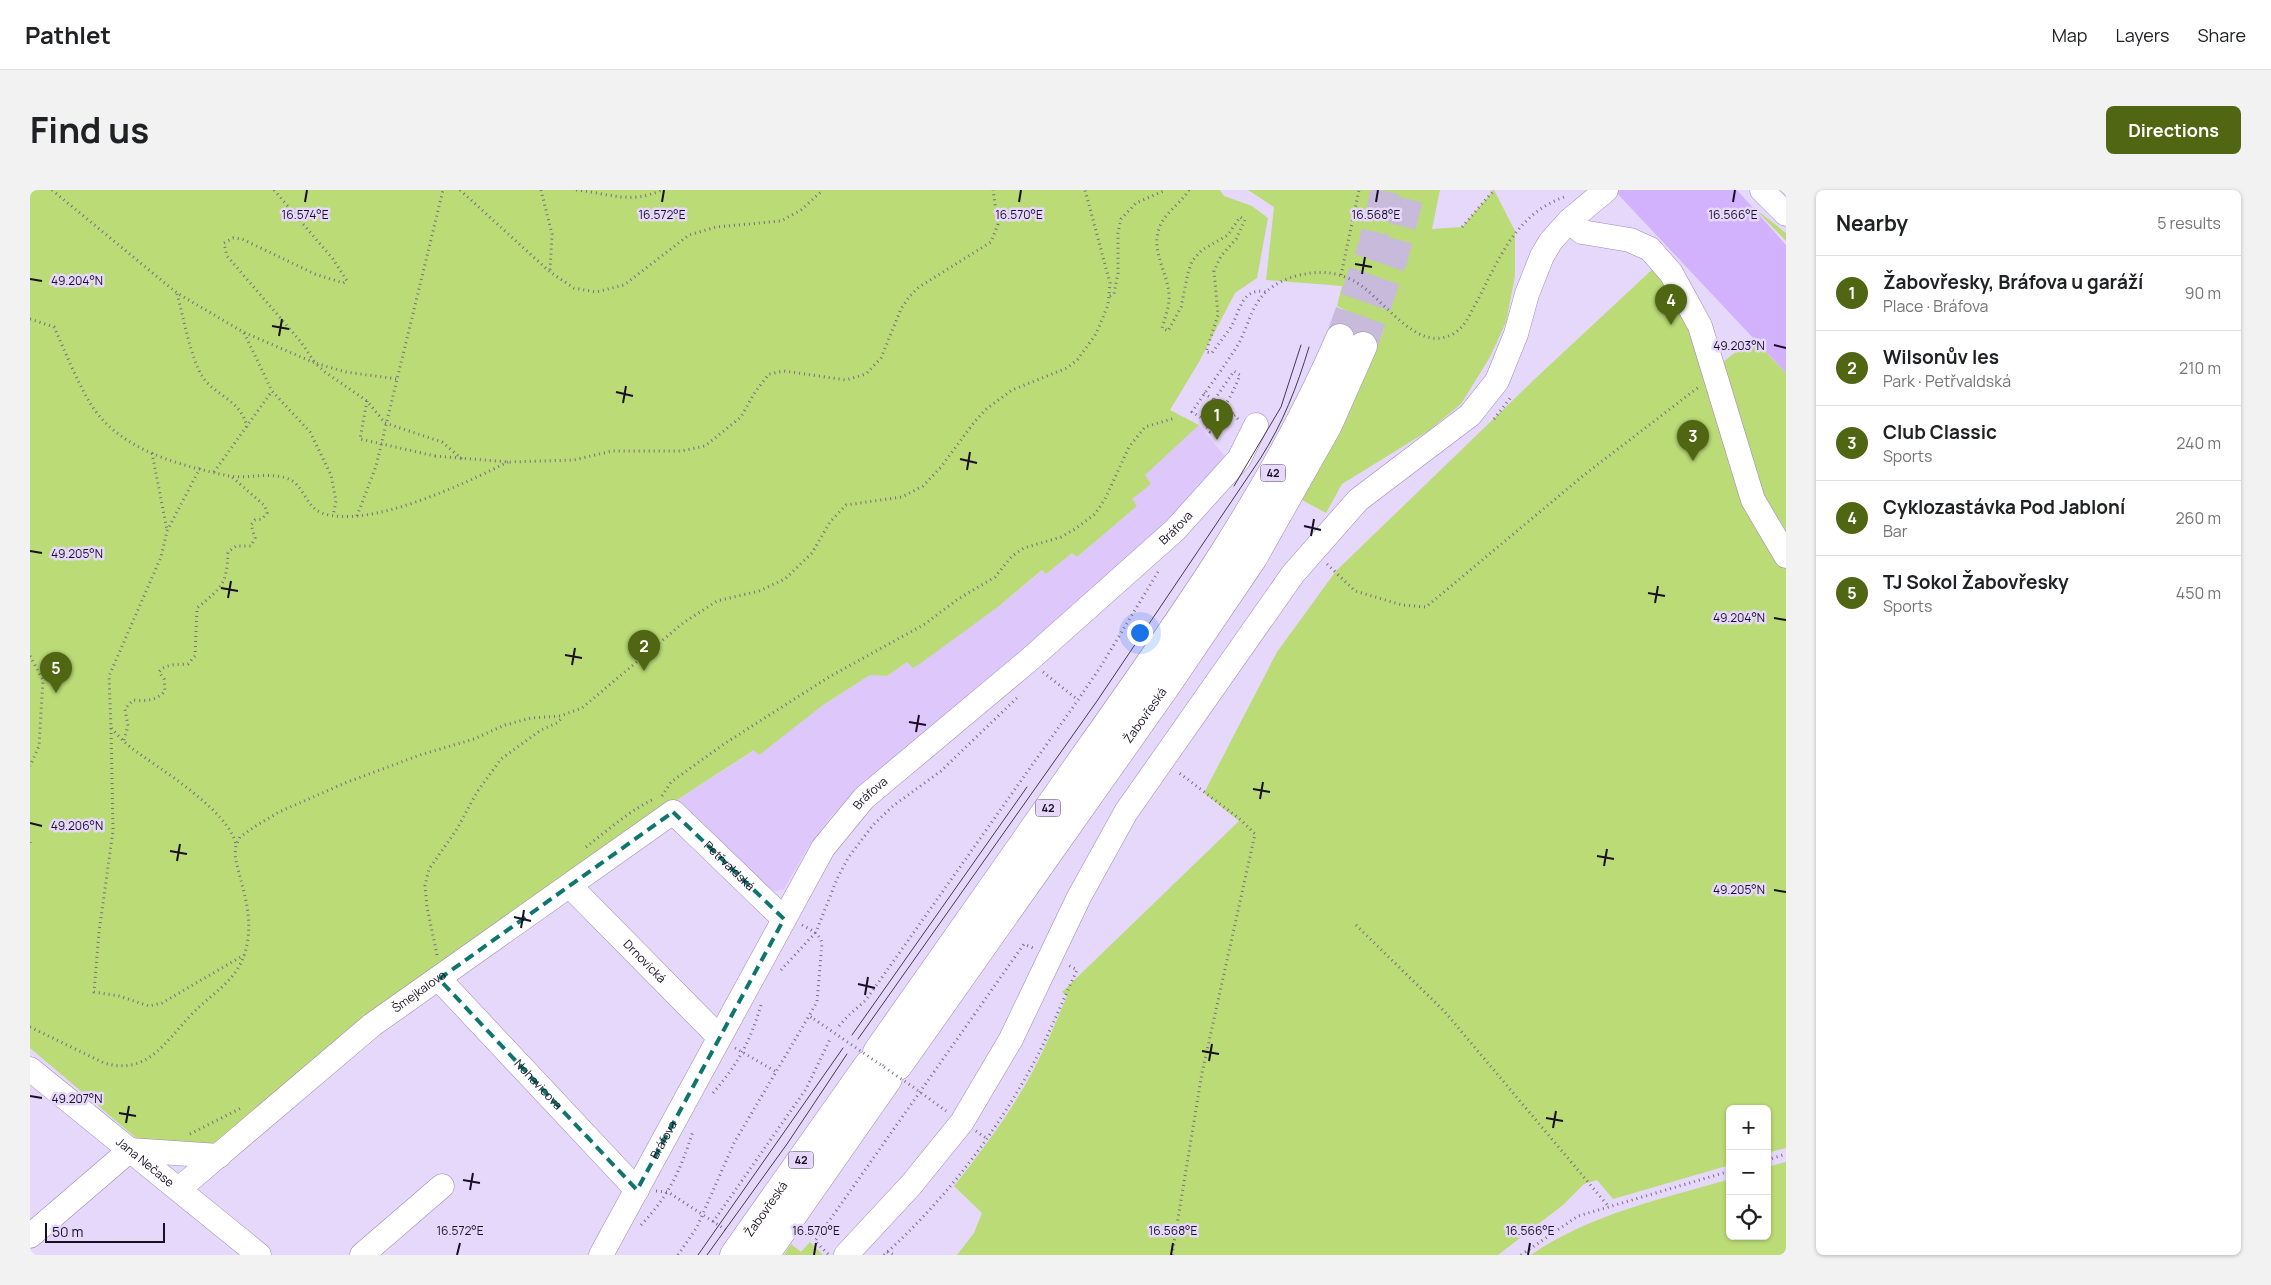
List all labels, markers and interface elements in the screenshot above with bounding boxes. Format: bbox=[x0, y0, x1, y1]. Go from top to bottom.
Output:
text: Pathlet bbox=[25, 18, 111, 51]
text: Map bbox=[2052, 23, 2087, 47]
text: Layers bbox=[2115, 23, 2169, 47]
text: Share bbox=[2197, 23, 2246, 47]
text: Find us bbox=[30, 106, 149, 154]
button: Directions bbox=[2106, 106, 2241, 154]
text: 16.574°E bbox=[282, 206, 329, 223]
text: 16.572°E bbox=[638, 206, 686, 223]
text: 16.570°E bbox=[995, 206, 1043, 223]
text: 16.568°E bbox=[1352, 206, 1401, 223]
text: 16.566°E bbox=[1708, 206, 1758, 223]
text: Nearby bbox=[1836, 209, 1908, 237]
text: 5 results bbox=[2157, 212, 2221, 234]
text: Žabovřesky, Bráfova u garáží bbox=[1883, 269, 2143, 295]
text: 49.204°N bbox=[51, 272, 103, 289]
text: 1 bbox=[1848, 282, 1856, 304]
text: 90 m bbox=[2185, 282, 2221, 304]
pin: 4 bbox=[1655, 284, 1687, 325]
text: Place · Bráfova bbox=[1883, 295, 1988, 317]
text: 49.203°N bbox=[1713, 337, 1765, 354]
text: Wilsonův les bbox=[1883, 344, 1999, 370]
text: 2 bbox=[1847, 357, 1857, 379]
text: 210 m bbox=[2179, 357, 2221, 379]
text: Park · Petřvaldská bbox=[1883, 370, 2011, 392]
pin: 1 bbox=[1201, 399, 1233, 440]
text: Club Classic bbox=[1883, 419, 1997, 445]
pin: 3 bbox=[1677, 420, 1709, 461]
text: 3 bbox=[1847, 432, 1857, 454]
text: 240 m bbox=[2176, 432, 2221, 454]
text: Sports bbox=[1883, 445, 1932, 467]
road number: 42 bbox=[1260, 464, 1286, 482]
text: Cyklozastávka Pod Jabloní bbox=[1883, 494, 2125, 520]
street label: Bráfova bbox=[1155, 507, 1196, 548]
text: 4 bbox=[1847, 507, 1857, 529]
text: 260 m bbox=[2175, 507, 2221, 529]
text: Bar bbox=[1883, 520, 1907, 542]
text: 49.205°N bbox=[51, 545, 103, 562]
text: TJ Sokol Žabovřesky bbox=[1883, 569, 2069, 595]
text: 5 bbox=[1847, 582, 1857, 604]
text: 450 m bbox=[2176, 582, 2221, 604]
text: Sports bbox=[1883, 595, 1932, 617]
text: 49.204°N bbox=[1713, 609, 1765, 626]
your location bbox=[1127, 620, 1153, 646]
pin: 2 bbox=[628, 630, 660, 671]
pin: 5 bbox=[40, 652, 72, 693]
street label: Žabovřeská bbox=[1119, 684, 1170, 746]
street label: Bráfova bbox=[849, 773, 891, 813]
road number: 42 bbox=[1036, 800, 1060, 816]
text: 49.206°N bbox=[51, 817, 103, 834]
street label: Petřvaldská bbox=[700, 837, 759, 894]
text: 49.205°N bbox=[1713, 881, 1765, 898]
street label: Drnovická bbox=[620, 936, 670, 986]
street label: Šmejkalova bbox=[389, 966, 449, 1016]
street label: Nohavicova bbox=[511, 1055, 567, 1113]
text: 49.207°N bbox=[51, 1090, 103, 1107]
map controls bbox=[1726, 1105, 1771, 1240]
button: + bbox=[1726, 1105, 1771, 1150]
street label: Bráfova bbox=[646, 1118, 681, 1162]
street label: Jana Nečase bbox=[113, 1133, 178, 1191]
button: − bbox=[1726, 1150, 1771, 1195]
road number: 42 bbox=[788, 1152, 814, 1168]
street label: Žabovřeská bbox=[740, 1178, 791, 1240]
button: locate bbox=[1726, 1195, 1771, 1240]
scale bar bbox=[45, 1220, 165, 1243]
text: 50 m bbox=[52, 1222, 83, 1241]
text: 16.572°E bbox=[436, 1222, 484, 1239]
text: 16.570°E bbox=[792, 1222, 840, 1239]
text: 16.568°E bbox=[1149, 1222, 1198, 1239]
text: 16.566°E bbox=[1505, 1222, 1555, 1239]

